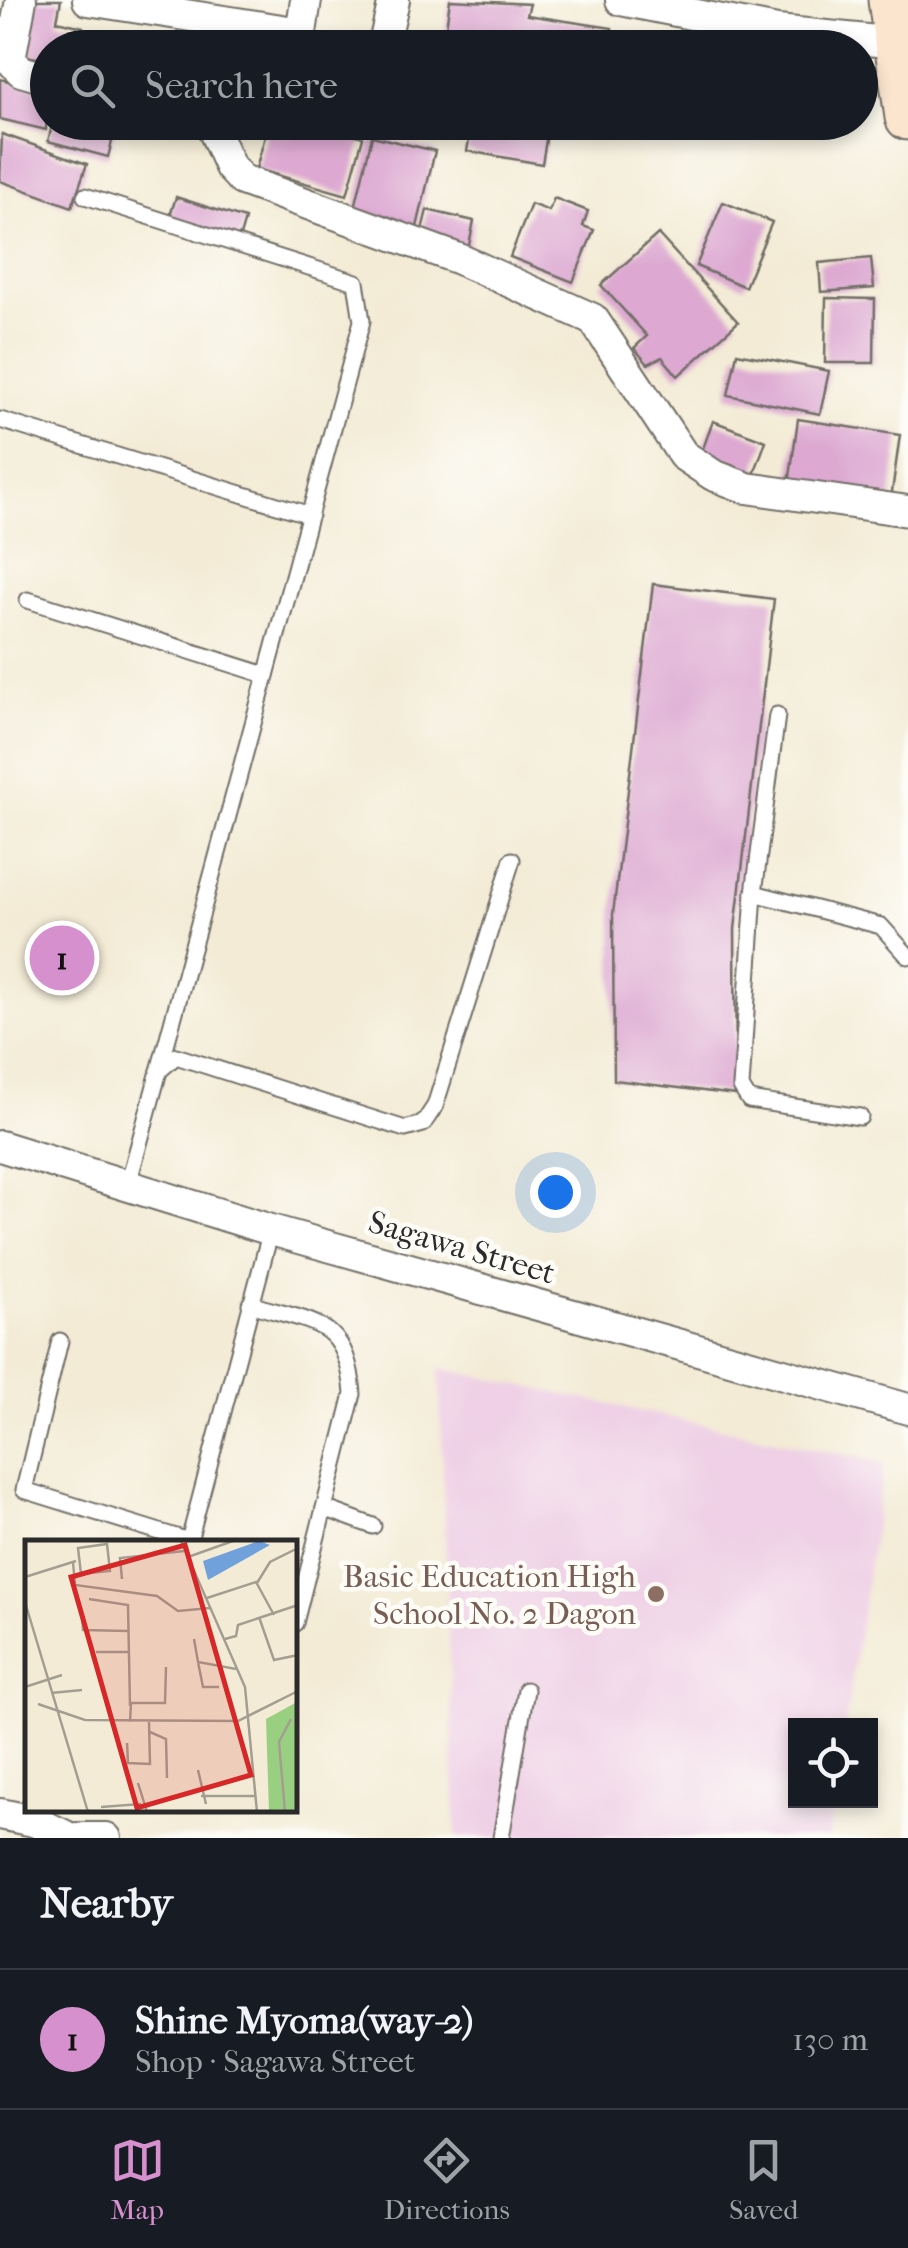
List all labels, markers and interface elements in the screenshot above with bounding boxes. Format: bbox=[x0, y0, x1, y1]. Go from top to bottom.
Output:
search box bbox=[30, 30, 878, 140]
icon: search bbox=[65, 58, 120, 113]
text: Search here bbox=[145, 63, 338, 108]
pin: 1 bbox=[30, 920, 94, 996]
your location bbox=[530, 1167, 581, 1218]
street label: Sagawa Street bbox=[364, 1203, 560, 1292]
inset map bbox=[25, 1540, 298, 1813]
place label: Basic Education High School No. 2 Dagon bbox=[343, 1558, 636, 1632]
marker: Basic Education High School No. 2 Dagon bbox=[645, 1583, 667, 1605]
map controls bbox=[788, 1718, 878, 1808]
button: locate bbox=[788, 1718, 878, 1808]
text: Nearby bbox=[40, 1879, 172, 1928]
text: Shine Myoma(way-2) bbox=[135, 1998, 473, 2043]
text: 1 bbox=[67, 2021, 78, 2058]
text: 130 m bbox=[792, 2021, 868, 2058]
text: Shop · Sagawa Street bbox=[135, 2043, 415, 2080]
tab: Map bbox=[110, 2133, 165, 2226]
tab: Directions bbox=[384, 2133, 510, 2226]
tab: Saved bbox=[729, 2133, 798, 2226]

